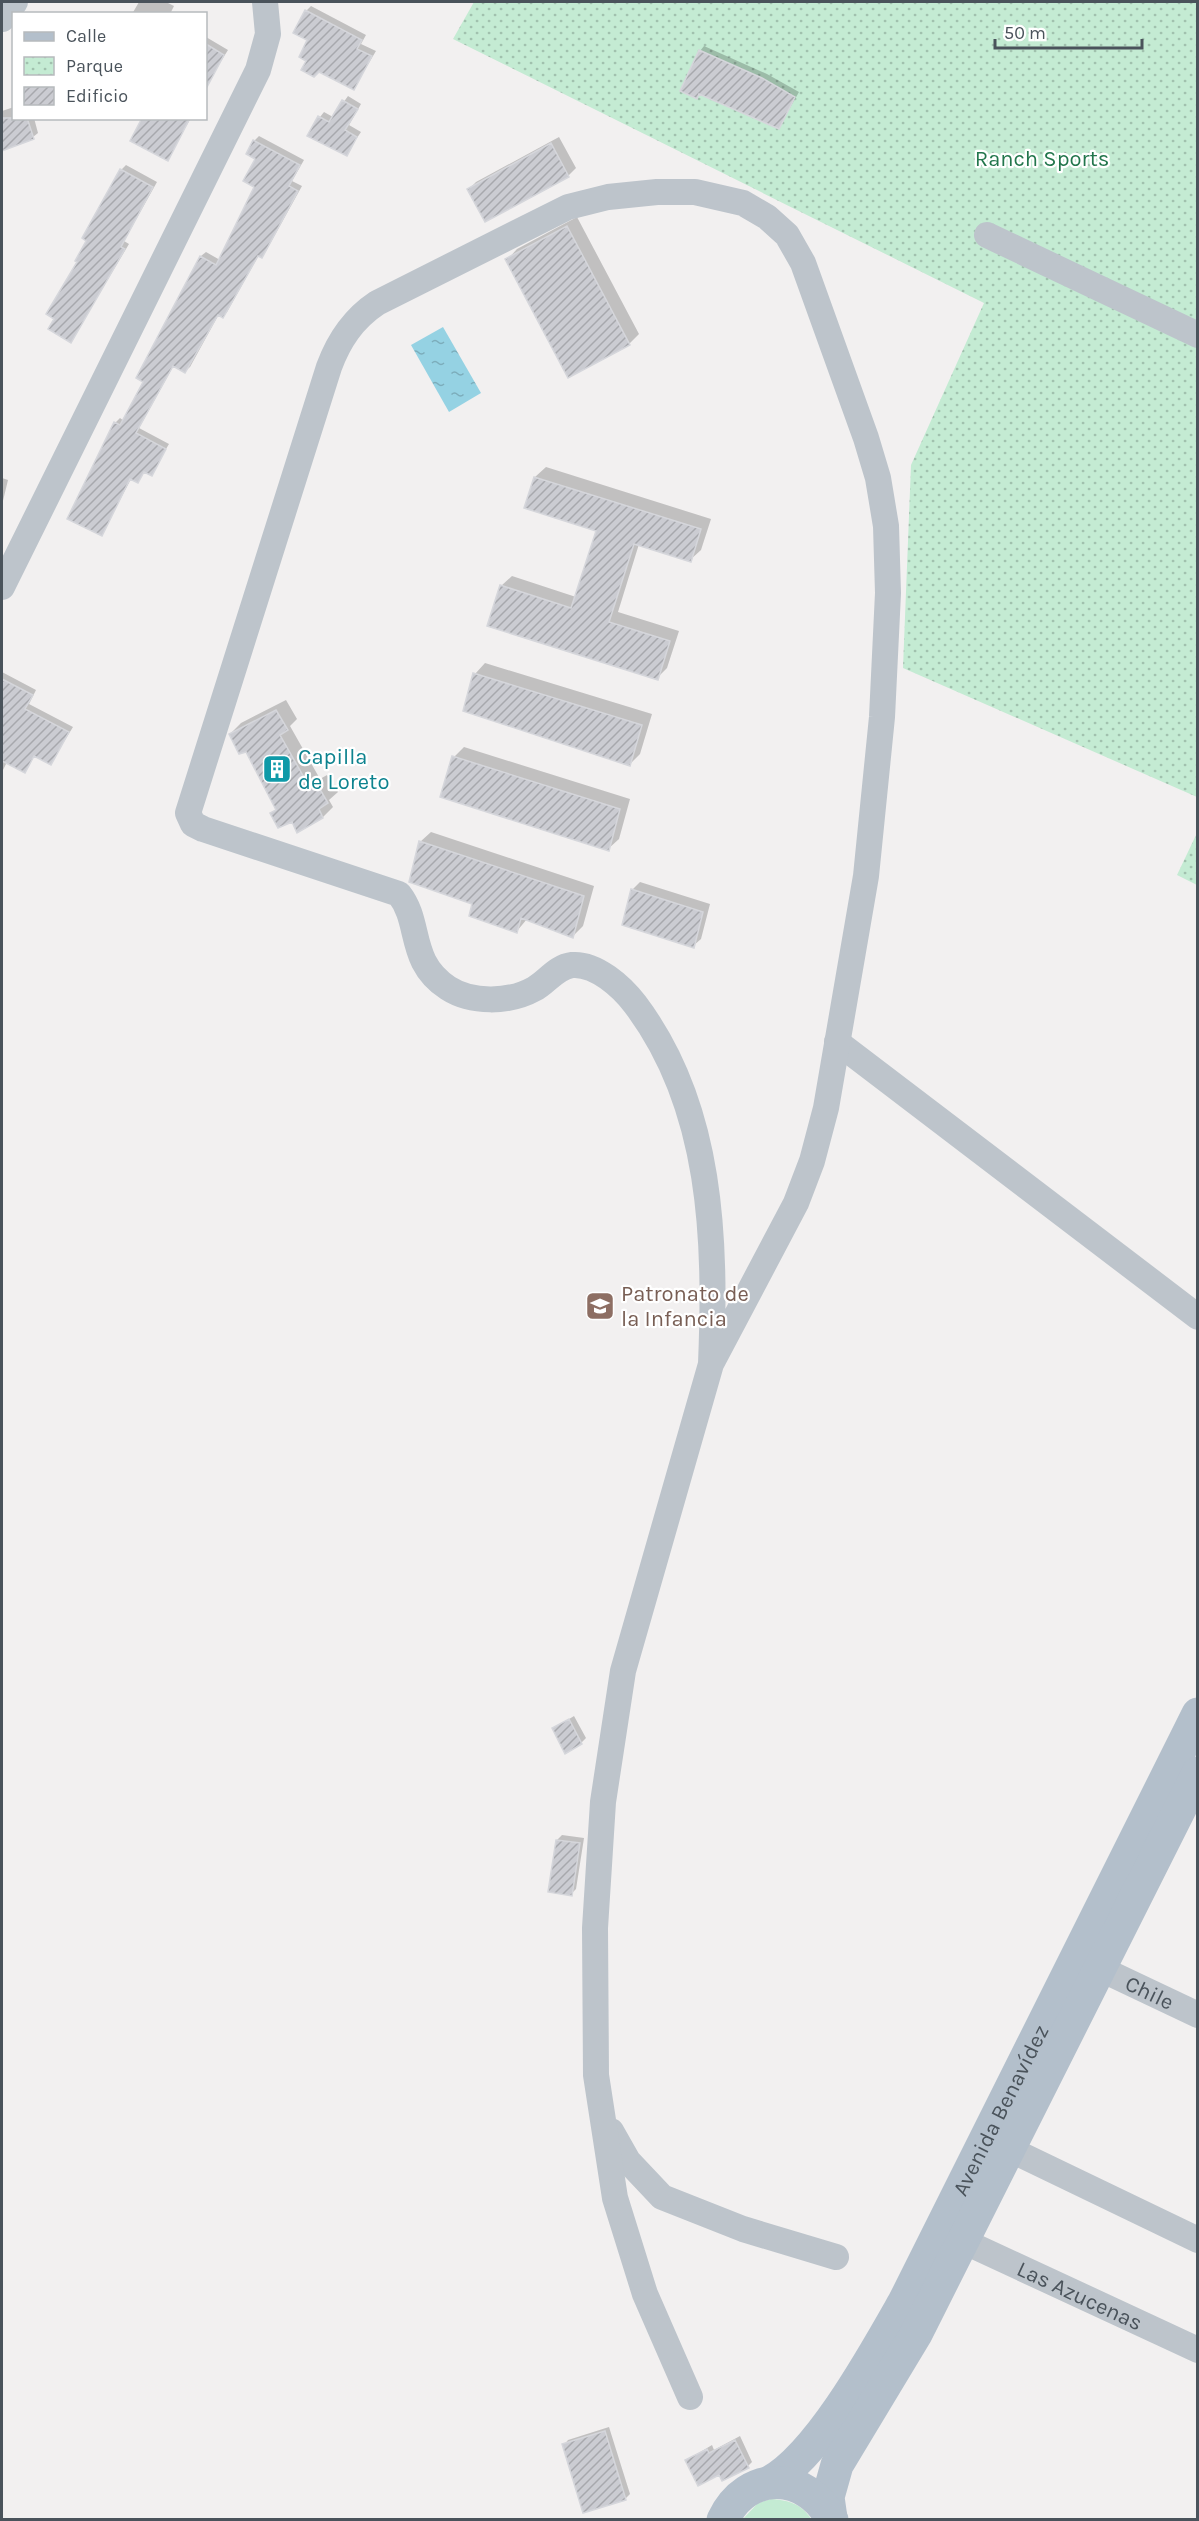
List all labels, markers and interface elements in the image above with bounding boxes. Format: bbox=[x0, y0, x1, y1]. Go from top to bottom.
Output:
legend bbox=[12, 12, 207, 120]
scale bar bbox=[995, 12, 1142, 50]
text: 50 m bbox=[1004, 22, 1046, 44]
text: Calle bbox=[66, 25, 106, 47]
text: Parque bbox=[66, 55, 123, 77]
text: Edificio bbox=[66, 85, 128, 107]
park label: Ranch Sports bbox=[975, 146, 1109, 172]
place label: Capilla de Loreto bbox=[298, 744, 389, 795]
building icon: Capilla de Loreto bbox=[261, 753, 293, 785]
place label: Patronato de la Infancia bbox=[621, 1281, 749, 1332]
school or university icon: Patronato de la Infancia bbox=[584, 1290, 616, 1322]
street label: Chile bbox=[1121, 1970, 1178, 2016]
street label: Avenida Benavídez bbox=[947, 2021, 1054, 2200]
street label: Las Azucenas bbox=[1013, 2256, 1146, 2336]

